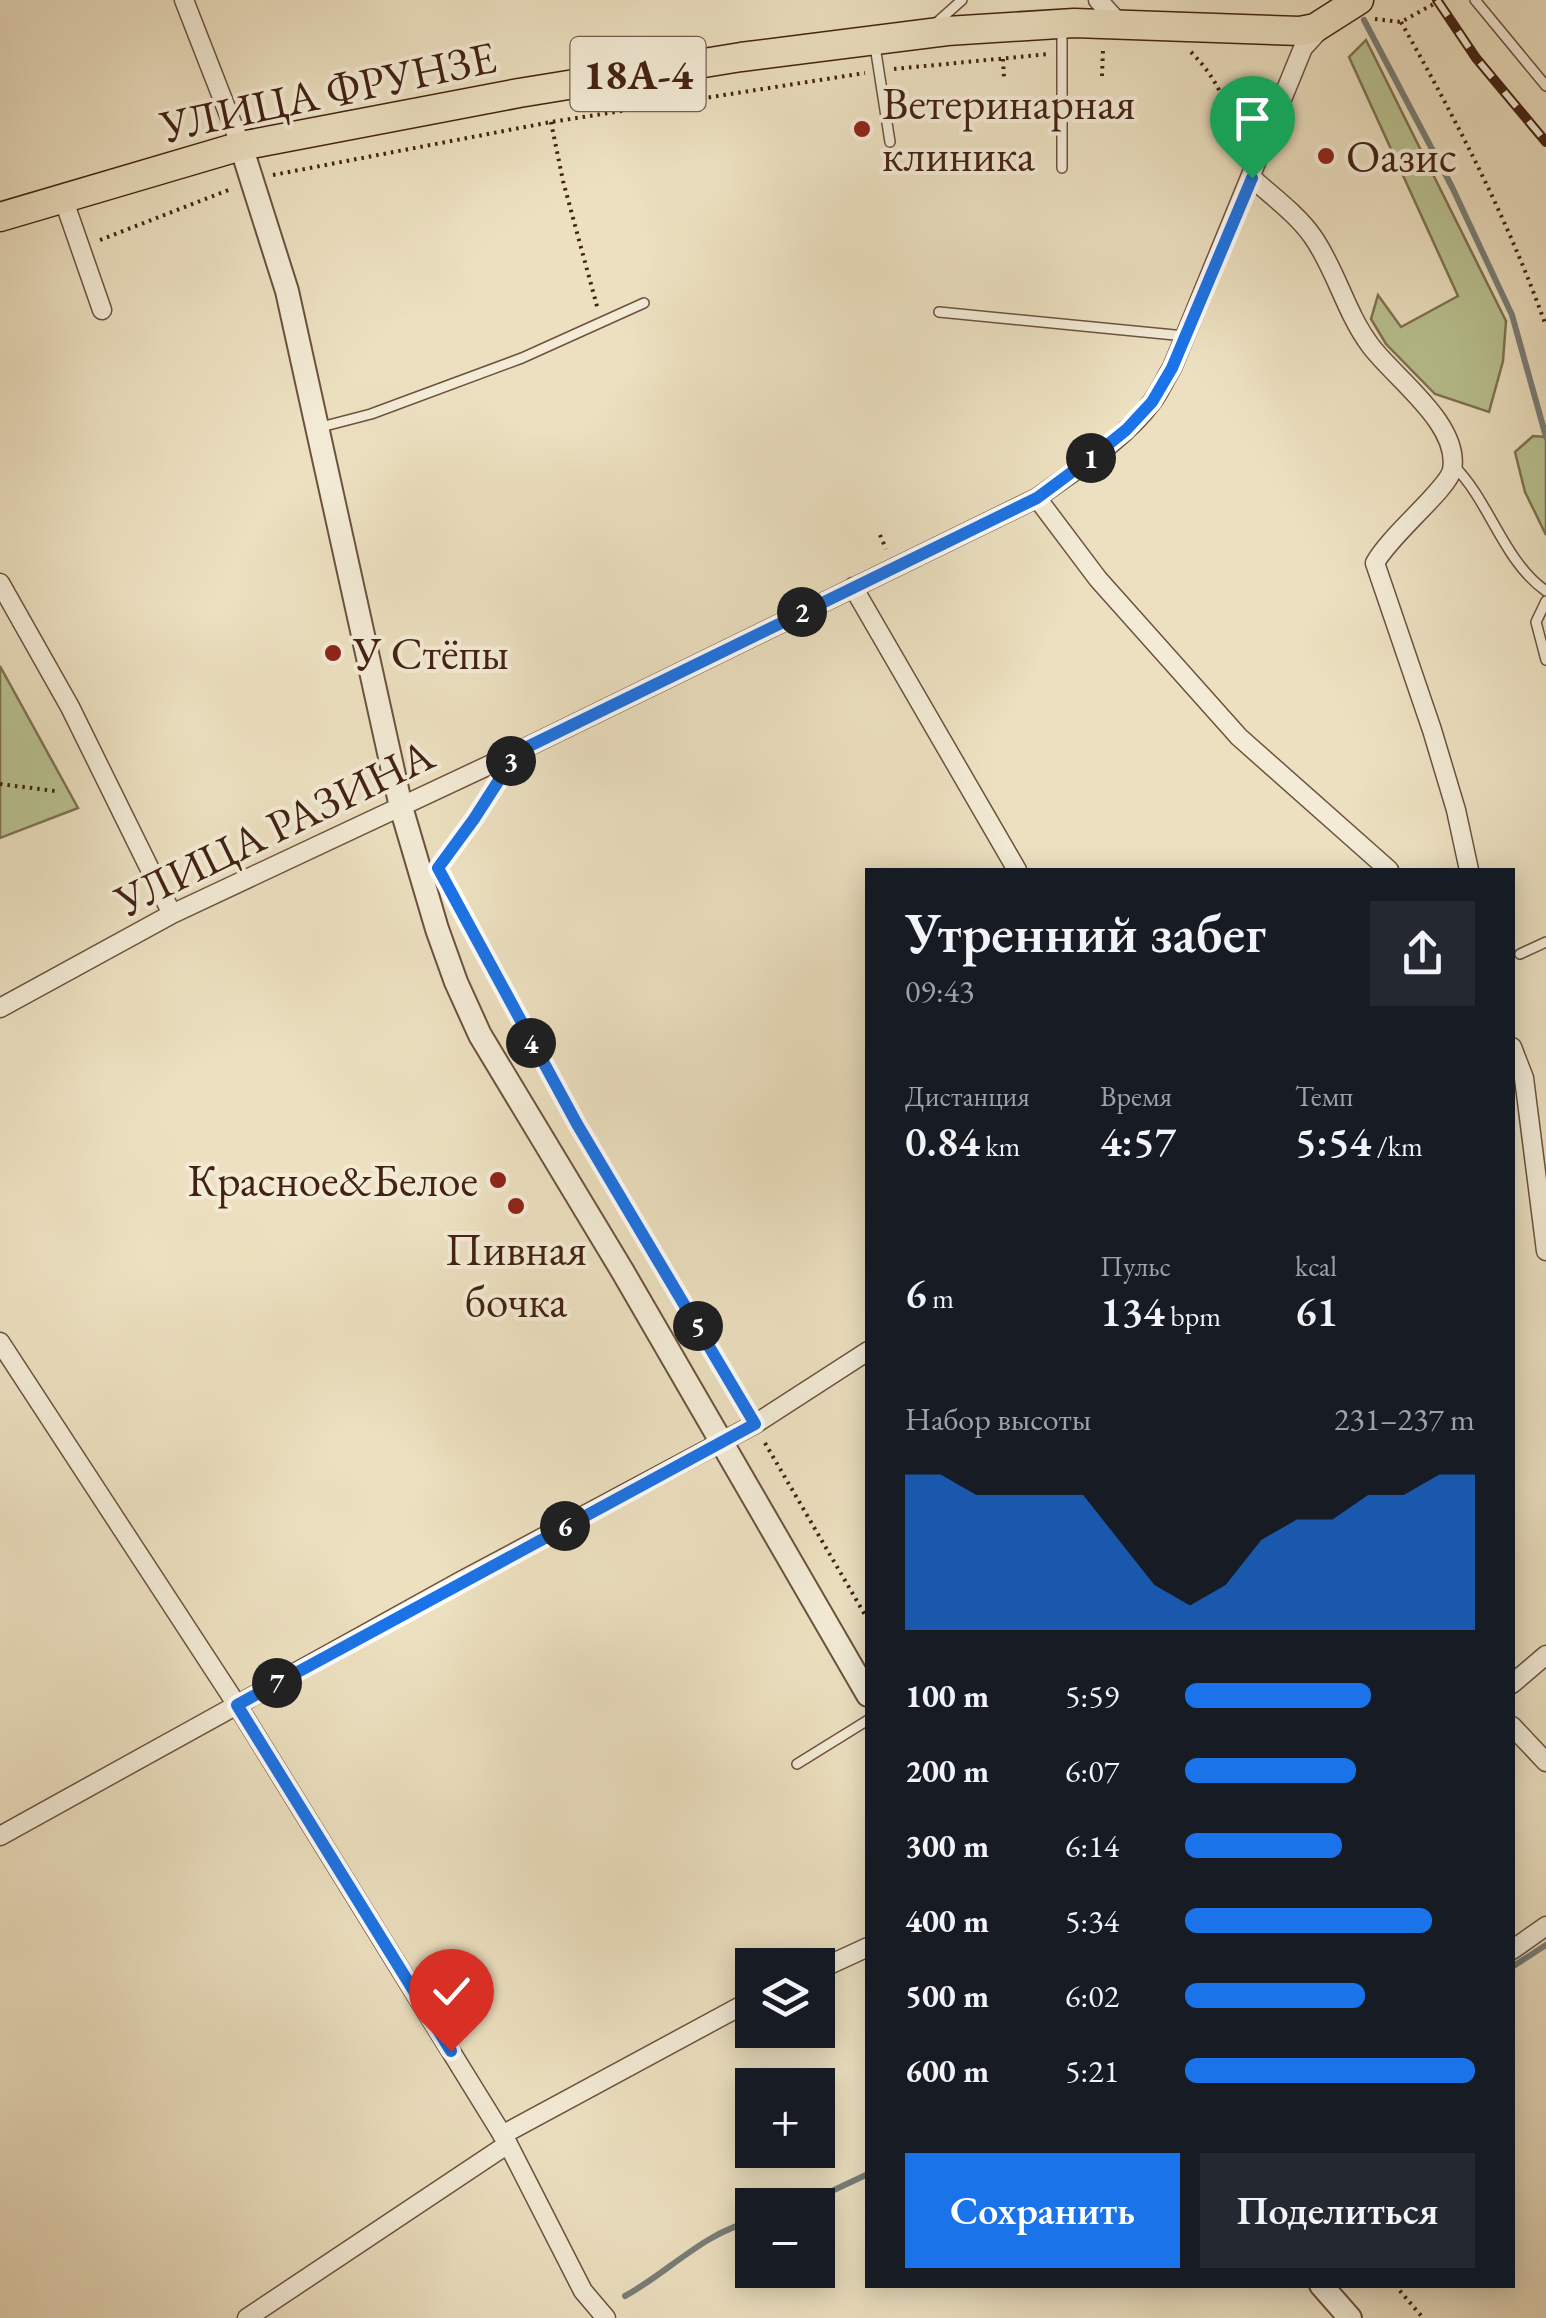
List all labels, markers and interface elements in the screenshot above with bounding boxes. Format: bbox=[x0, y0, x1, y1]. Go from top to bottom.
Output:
street label: УЛИЦА ФРУНЗЕ bbox=[154, 27, 501, 155]
road number: 18А-4 bbox=[570, 37, 706, 111]
place label: Ветеринарная клиника bbox=[882, 74, 1135, 184]
pin bbox=[1210, 76, 1295, 179]
icon: arrive bbox=[1225, 91, 1280, 146]
marker: Ветеринарная клиника bbox=[851, 118, 873, 140]
place label: Оазис bbox=[1346, 127, 1457, 185]
marker: Оазис bbox=[1315, 145, 1337, 167]
pin: 1 bbox=[1066, 433, 1116, 483]
text: 1 bbox=[1084, 440, 1098, 476]
pin: 2 bbox=[777, 587, 827, 637]
text: 2 bbox=[795, 594, 809, 630]
place label: У Стёпы bbox=[352, 624, 509, 682]
marker: У Стёпы bbox=[322, 642, 344, 664]
street label: УЛИЦА РАЗИНА bbox=[104, 724, 444, 930]
pin: 3 bbox=[486, 736, 536, 786]
text: 3 bbox=[504, 743, 518, 779]
text: Утренний забег bbox=[905, 897, 1266, 968]
button: share bbox=[1370, 901, 1475, 1006]
text: 09:43 bbox=[905, 970, 974, 1012]
pin: 4 bbox=[506, 1018, 556, 1068]
text: 4 bbox=[524, 1025, 538, 1061]
text: Дистанция bbox=[905, 1078, 1030, 1114]
text: Время bbox=[1100, 1078, 1172, 1114]
text: Темп bbox=[1295, 1078, 1353, 1114]
text: 0.84 bbox=[905, 1114, 980, 1169]
text: 4:57 bbox=[1100, 1114, 1176, 1169]
text: 5:54 bbox=[1295, 1114, 1371, 1169]
text: km bbox=[980, 1128, 1020, 1164]
text: /km bbox=[1371, 1128, 1423, 1164]
place label: Красное&Белое bbox=[187, 1151, 478, 1209]
marker: Красное&Белое bbox=[487, 1169, 509, 1191]
marker: Пивная бочка bbox=[505, 1195, 527, 1217]
place label: Пивная бочка bbox=[445, 1220, 587, 1330]
text: Пульс bbox=[1100, 1248, 1171, 1284]
text: kcal bbox=[1295, 1248, 1337, 1284]
text: 6 bbox=[905, 1266, 927, 1321]
text: m bbox=[927, 1280, 954, 1316]
text: 134 bbox=[1100, 1284, 1165, 1339]
text: 61 bbox=[1295, 1284, 1338, 1339]
text: bpm bbox=[1165, 1298, 1221, 1334]
pin: 5 bbox=[673, 1301, 723, 1351]
text: 5 bbox=[691, 1308, 705, 1344]
text: Набор высоты bbox=[905, 1398, 1091, 1440]
text: 231–237 m bbox=[1334, 1398, 1475, 1440]
pin: 6 bbox=[540, 1501, 590, 1551]
text: 6 bbox=[558, 1508, 572, 1544]
pin: 7 bbox=[252, 1658, 302, 1708]
text: 7 bbox=[270, 1665, 284, 1701]
text: 100 m bbox=[905, 1675, 989, 1717]
text: 5:59 bbox=[1065, 1675, 1119, 1717]
text: 200 m bbox=[905, 1750, 989, 1792]
text: 6:07 bbox=[1065, 1750, 1119, 1792]
text: 300 m bbox=[905, 1825, 989, 1867]
text: 6:14 bbox=[1065, 1825, 1119, 1867]
text: 400 m bbox=[905, 1900, 989, 1942]
text: 5:34 bbox=[1065, 1900, 1119, 1942]
map controls bbox=[735, 1948, 835, 2288]
button: layers bbox=[735, 1948, 835, 2048]
pin bbox=[409, 1949, 494, 2052]
icon: check bbox=[424, 1964, 479, 2019]
text: 500 m bbox=[905, 1975, 989, 2017]
text: 6:02 bbox=[1065, 1975, 1119, 2017]
text: 600 m bbox=[905, 2050, 989, 2092]
text: 5:21 bbox=[1065, 2050, 1119, 2092]
button: + bbox=[735, 2068, 835, 2168]
button: Сохранить bbox=[905, 2153, 1180, 2268]
button: Поделиться bbox=[1200, 2153, 1475, 2268]
button: − bbox=[735, 2188, 835, 2288]

